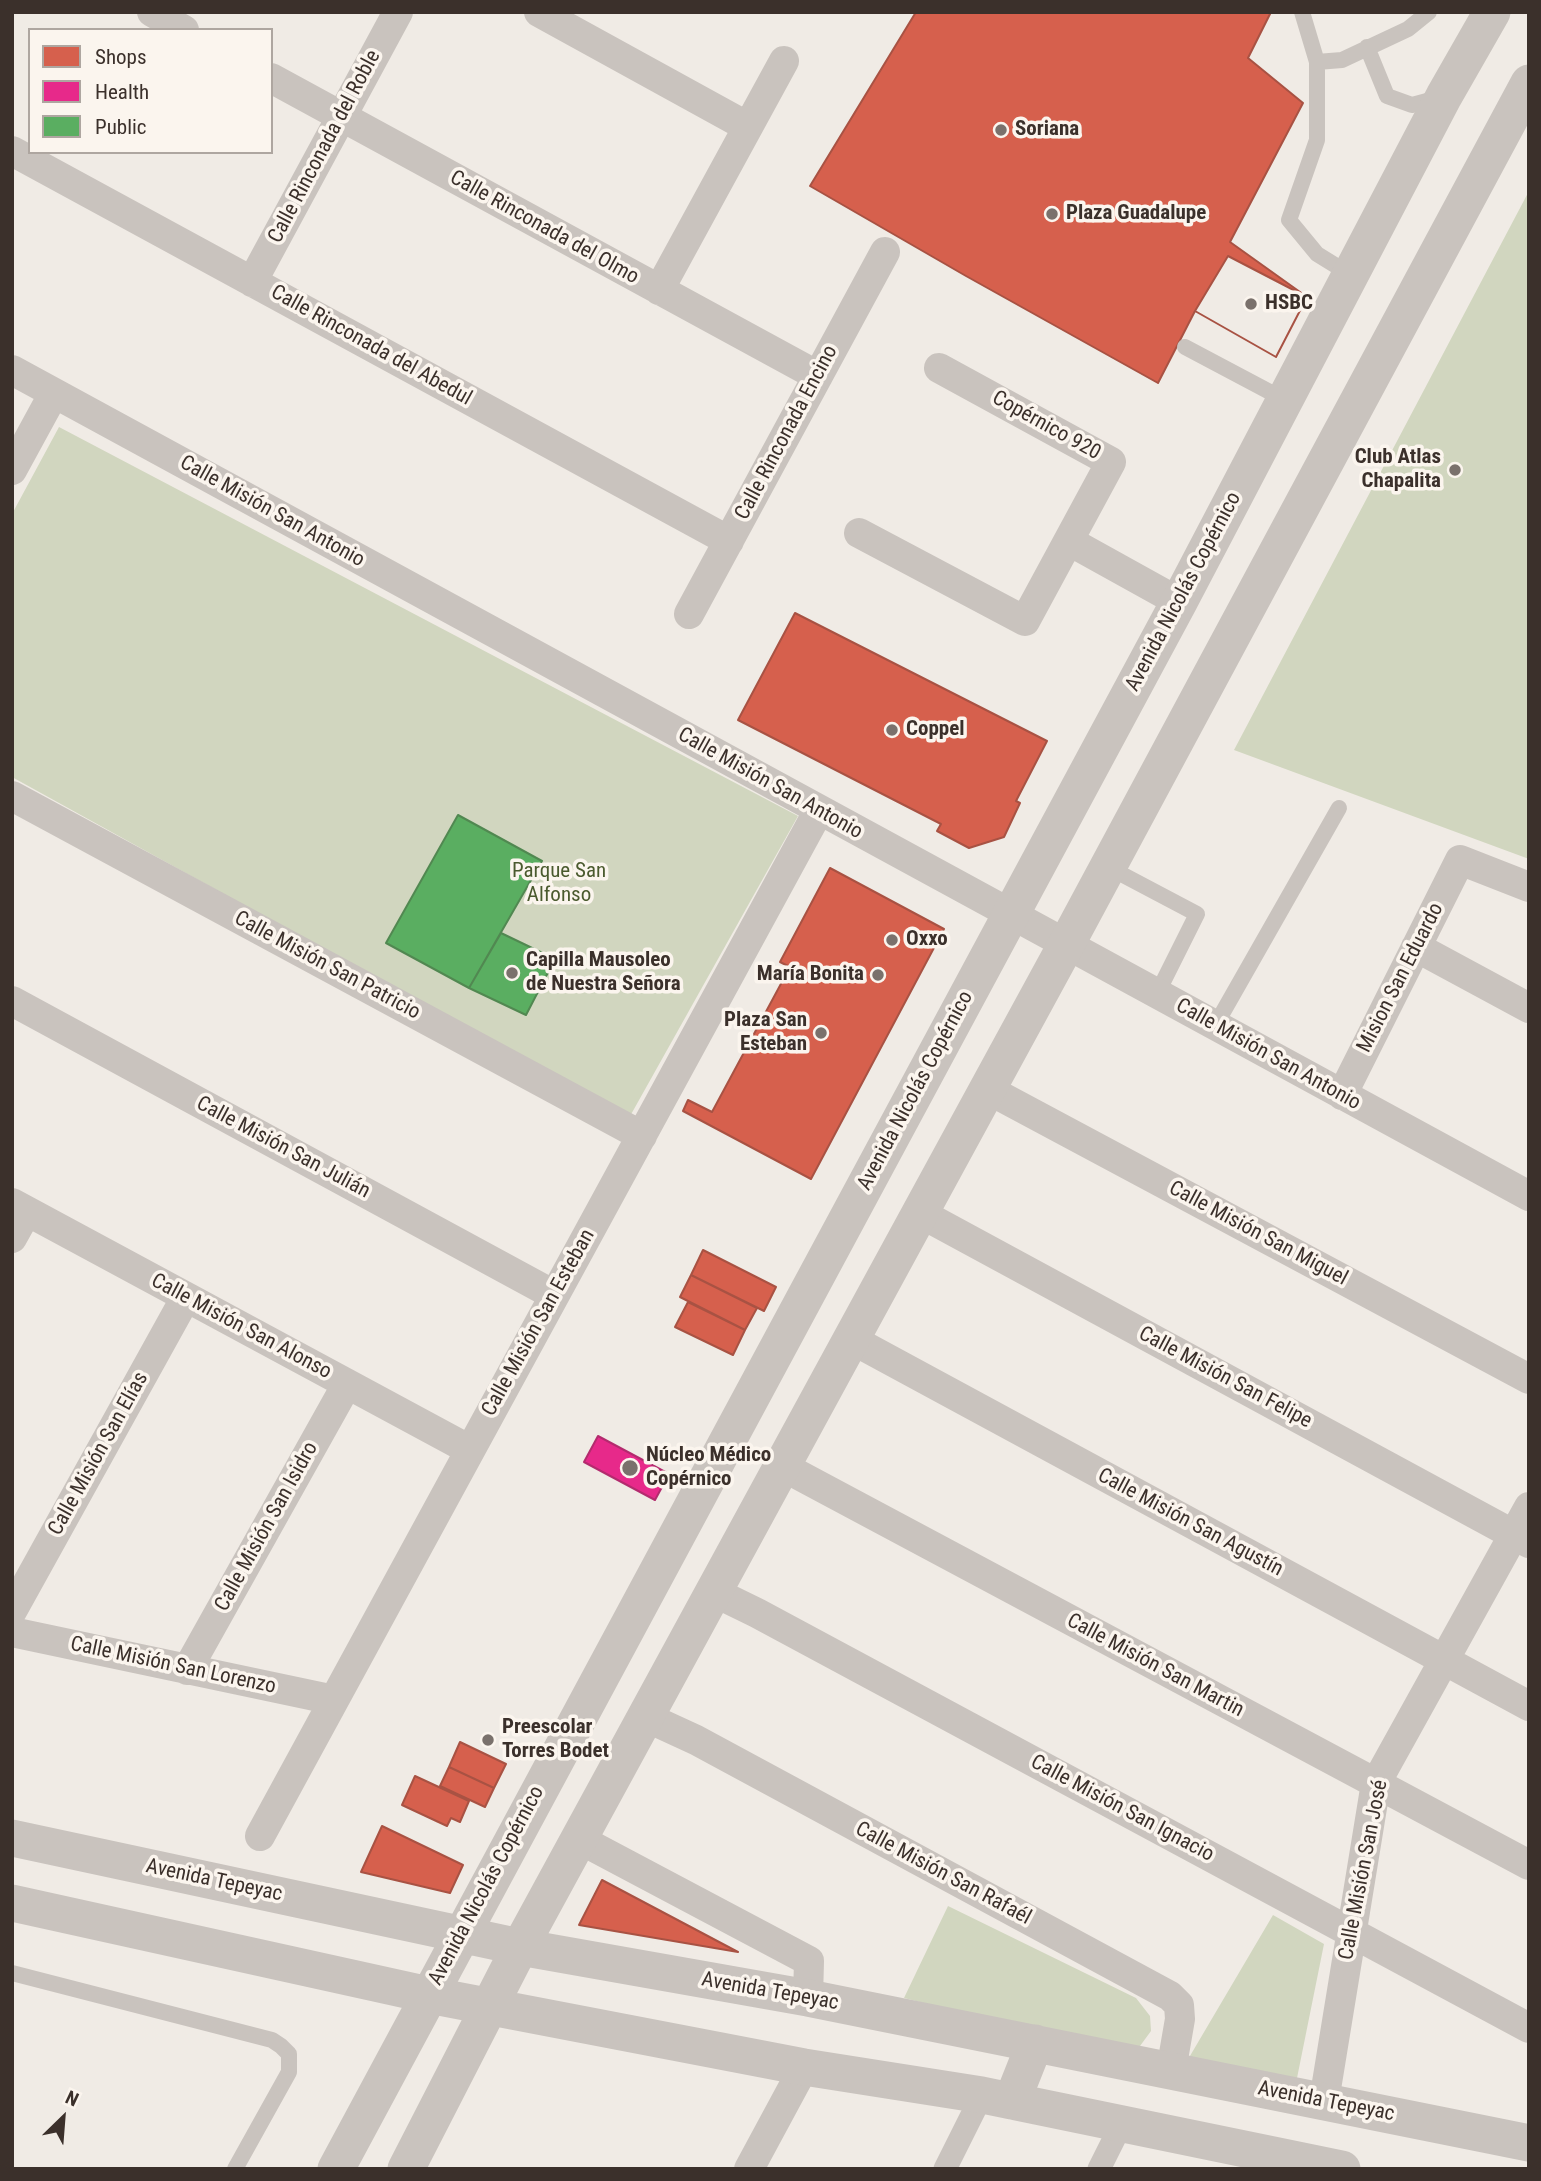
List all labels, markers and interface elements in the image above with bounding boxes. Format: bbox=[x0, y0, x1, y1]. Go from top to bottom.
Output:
legend bbox=[28, 28, 273, 154]
text: Shops bbox=[95, 45, 147, 69]
street label: Calle Rinconada del Roble bbox=[263, 46, 387, 248]
text: Health bbox=[95, 80, 149, 104]
text: Public bbox=[95, 115, 147, 139]
place label: Soriana bbox=[1015, 117, 1079, 143]
marker: Soriana bbox=[993, 122, 1009, 138]
street label: Calle Rinconada del Olmo bbox=[445, 166, 643, 290]
place label: Plaza Guadalupe bbox=[1066, 201, 1206, 227]
marker: Plaza Guadalupe bbox=[1044, 206, 1060, 222]
street label: Calle Rinconada del Abedul bbox=[266, 280, 476, 412]
place label: HSBC bbox=[1265, 291, 1313, 317]
marker: HSBC bbox=[1243, 296, 1259, 312]
street label: Calle Rinconada Encino bbox=[730, 341, 844, 525]
street label: Copérnico 920 bbox=[987, 386, 1105, 466]
place label: Club Atlas Chapalita bbox=[1355, 445, 1441, 495]
street label: Calle Misión San Antonio bbox=[175, 451, 369, 573]
marker: Club Atlas Chapalita bbox=[1447, 462, 1463, 478]
street label: Avenida Nicolás Copérnico bbox=[1121, 488, 1247, 696]
place label: Coppel bbox=[906, 717, 965, 743]
marker: Coppel bbox=[884, 722, 900, 738]
street label: Calle Misión San Antonio bbox=[673, 723, 867, 845]
park label: Parque San Alfonso bbox=[512, 859, 606, 909]
street label: Mision San Eduardo bbox=[1352, 899, 1450, 1057]
street label: Calle Misión San Patricio bbox=[230, 906, 424, 1026]
place label: Oxxo bbox=[906, 927, 948, 953]
marker: Oxxo bbox=[884, 932, 900, 948]
place label: Capilla Mausoleo de Nuestra Señora bbox=[526, 948, 681, 998]
place label: María Bonita bbox=[757, 962, 864, 988]
marker: Capilla Mausoleo de Nuestra Señora bbox=[504, 965, 520, 981]
marker: María Bonita bbox=[870, 967, 886, 983]
street label: Avenida Nicolás Copérnico bbox=[853, 987, 979, 1195]
street label: Calle Misión San Antonio bbox=[1171, 994, 1365, 1116]
place label: Plaza San Esteban bbox=[724, 1008, 807, 1058]
marker: Plaza San Esteban bbox=[813, 1025, 829, 1041]
street label: Calle Misión San Julián bbox=[192, 1092, 374, 1204]
street label: Calle Misión San Miguel bbox=[1164, 1176, 1352, 1292]
street label: Calle Misión San Esteban bbox=[477, 1225, 601, 1421]
street label: Calle Misión San Alonso bbox=[147, 1269, 335, 1385]
street label: Calle Misión San Felipe bbox=[1134, 1322, 1316, 1434]
street label: Calle Misión San Elías bbox=[44, 1368, 154, 1540]
street label: Calle Misión San Isidro bbox=[210, 1438, 324, 1616]
place label: Núcleo Médico Copérnico bbox=[646, 1443, 771, 1493]
marker: Núcleo Médico Copérnico bbox=[620, 1458, 640, 1478]
street label: Calle Misión San Agustín bbox=[1093, 1463, 1287, 1583]
street label: Calle Misión San Martin bbox=[1062, 1609, 1248, 1723]
street label: Calle Misión San Lorenzo bbox=[68, 1632, 278, 1700]
place label: Preescolar Torres Bodet bbox=[502, 1715, 609, 1765]
marker: Preescolar Torres Bodet bbox=[480, 1732, 496, 1748]
street label: Calle Misión San Ignacio bbox=[1026, 1750, 1218, 1868]
street label: Calle Misión San José bbox=[1334, 1778, 1394, 1962]
street label: Avenida Nicolás Copérnico bbox=[424, 1782, 550, 1990]
street label: Calle Misión San Rafaél bbox=[851, 1817, 1035, 1931]
street label: Avenida Tepeyac bbox=[144, 1854, 284, 1908]
street label: Avenida Tepeyac bbox=[699, 1968, 841, 2016]
street label: Avenida Tepeyac bbox=[1255, 2076, 1397, 2128]
north arrow bbox=[28, 2083, 98, 2153]
text: N bbox=[62, 2086, 82, 2111]

